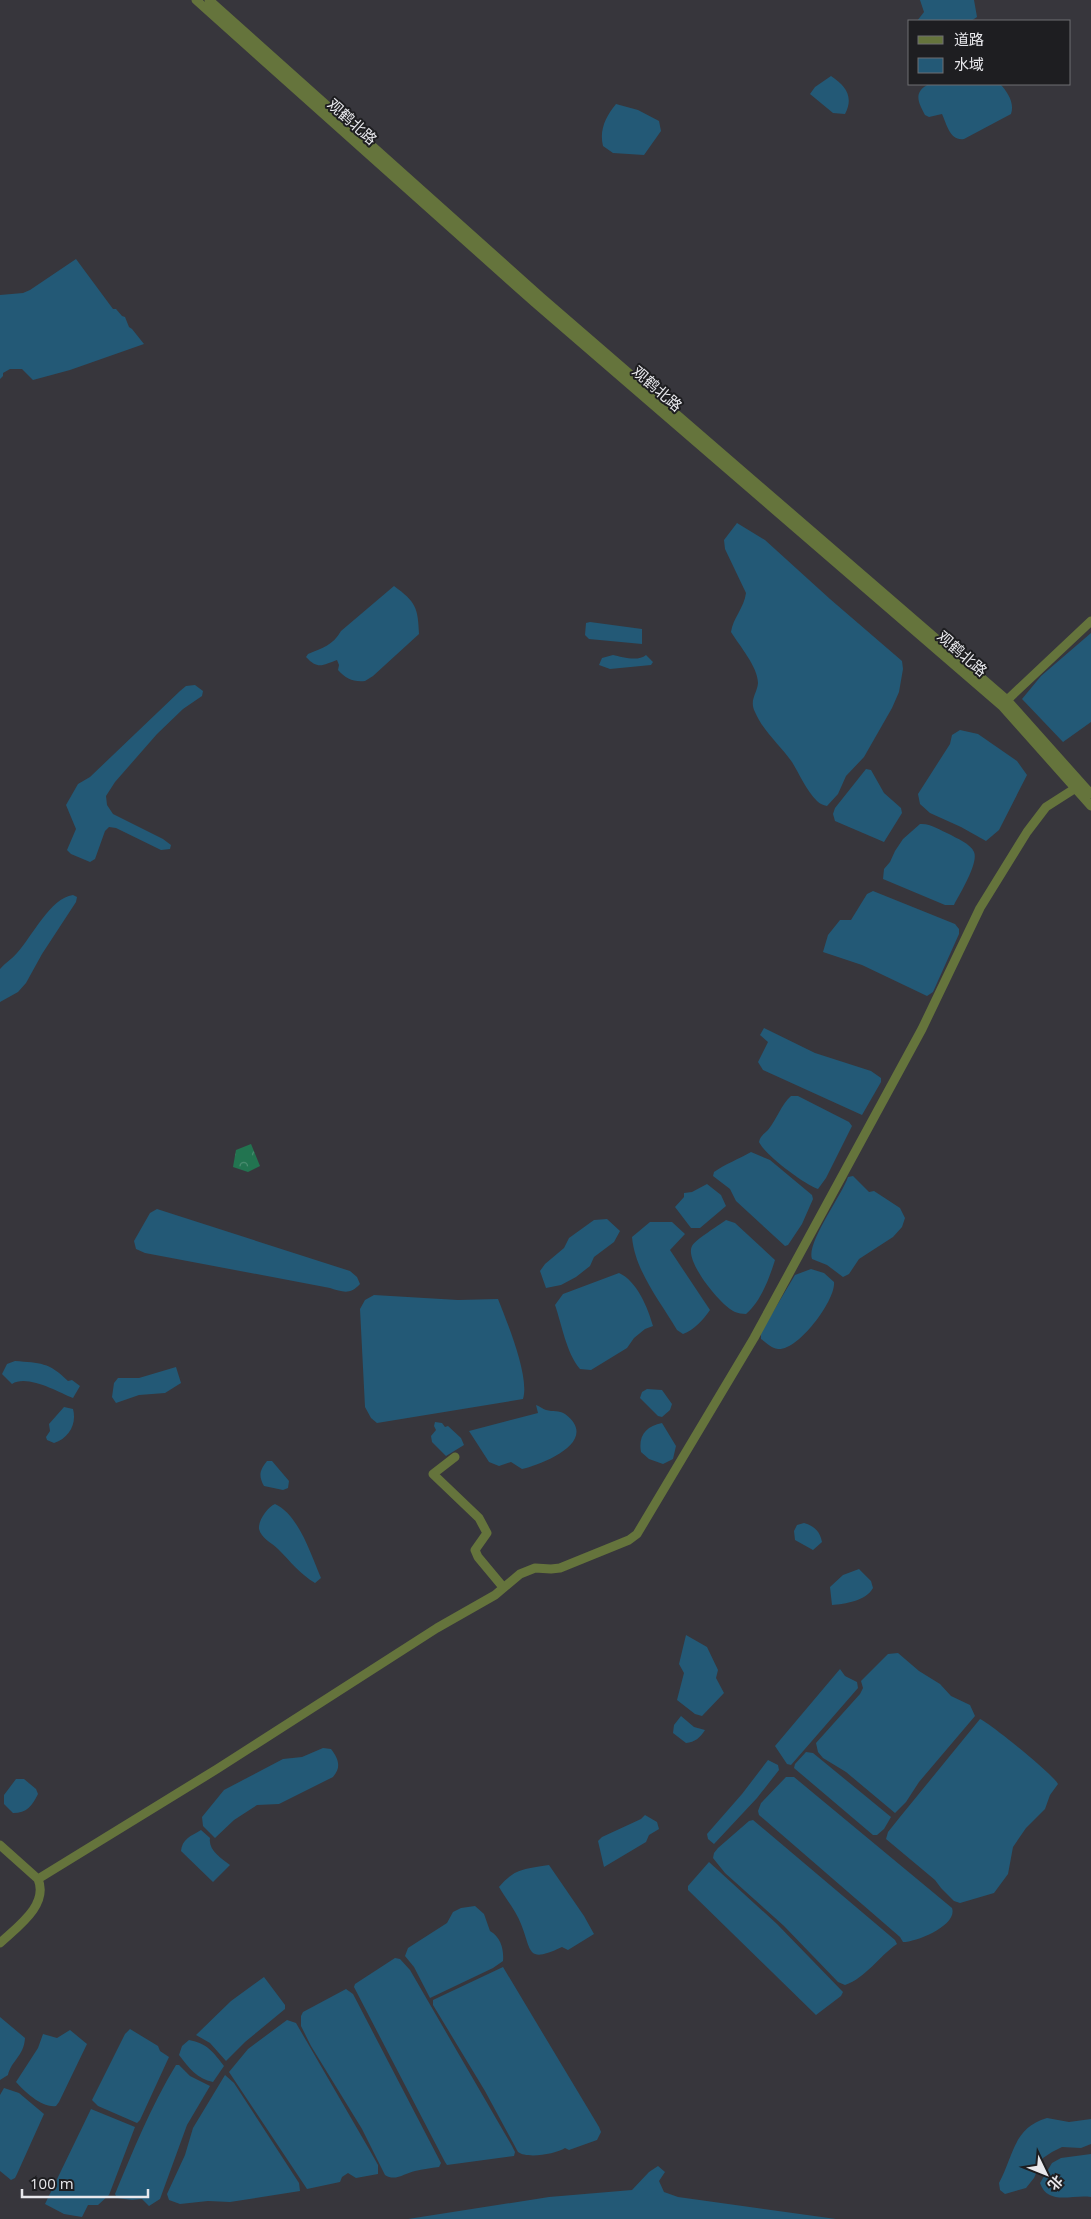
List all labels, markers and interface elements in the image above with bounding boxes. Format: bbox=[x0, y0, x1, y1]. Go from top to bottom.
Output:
legend bbox=[908, 20, 1071, 85]
text: 道路 bbox=[954, 29, 984, 49]
text: 水域 bbox=[954, 54, 984, 74]
street label: 观鹤北路 bbox=[324, 94, 382, 149]
street label: 观鹤北路 bbox=[628, 361, 687, 415]
street label: 观鹤北路 bbox=[933, 626, 992, 680]
north arrow bbox=[1021, 2149, 1071, 2199]
scale bar bbox=[22, 2166, 149, 2198]
text: 北 bbox=[1044, 2172, 1068, 2195]
text: 100 m bbox=[30, 2173, 74, 2193]

